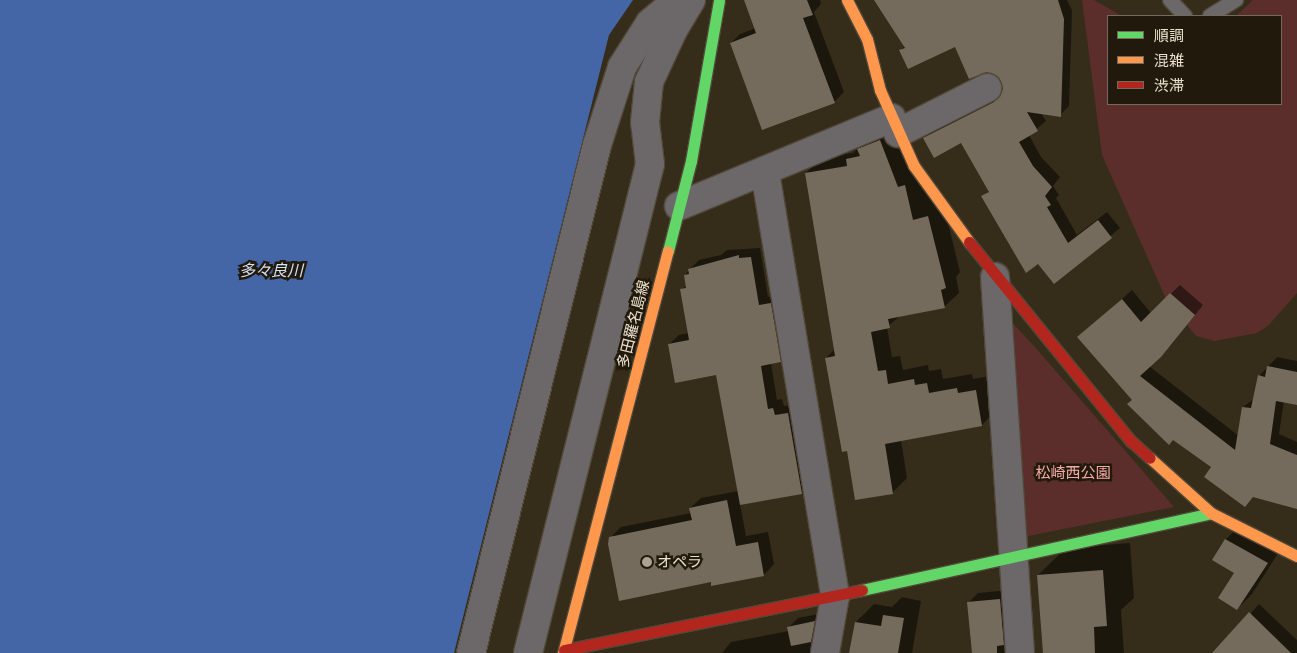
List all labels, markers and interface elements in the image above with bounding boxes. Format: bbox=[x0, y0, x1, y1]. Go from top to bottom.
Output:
legend bbox=[1107, 15, 1282, 105]
text: 順調 bbox=[1154, 26, 1184, 45]
text: 混雑 bbox=[1154, 51, 1184, 70]
text: 渋滞 bbox=[1154, 76, 1184, 95]
water label: 多々良川 bbox=[239, 260, 303, 280]
street label: 多田羅名島線 bbox=[613, 278, 653, 370]
park label: 松崎西公園 bbox=[1036, 464, 1110, 482]
place label: オペラ bbox=[657, 553, 702, 571]
marker: オペラ bbox=[641, 556, 653, 568]

